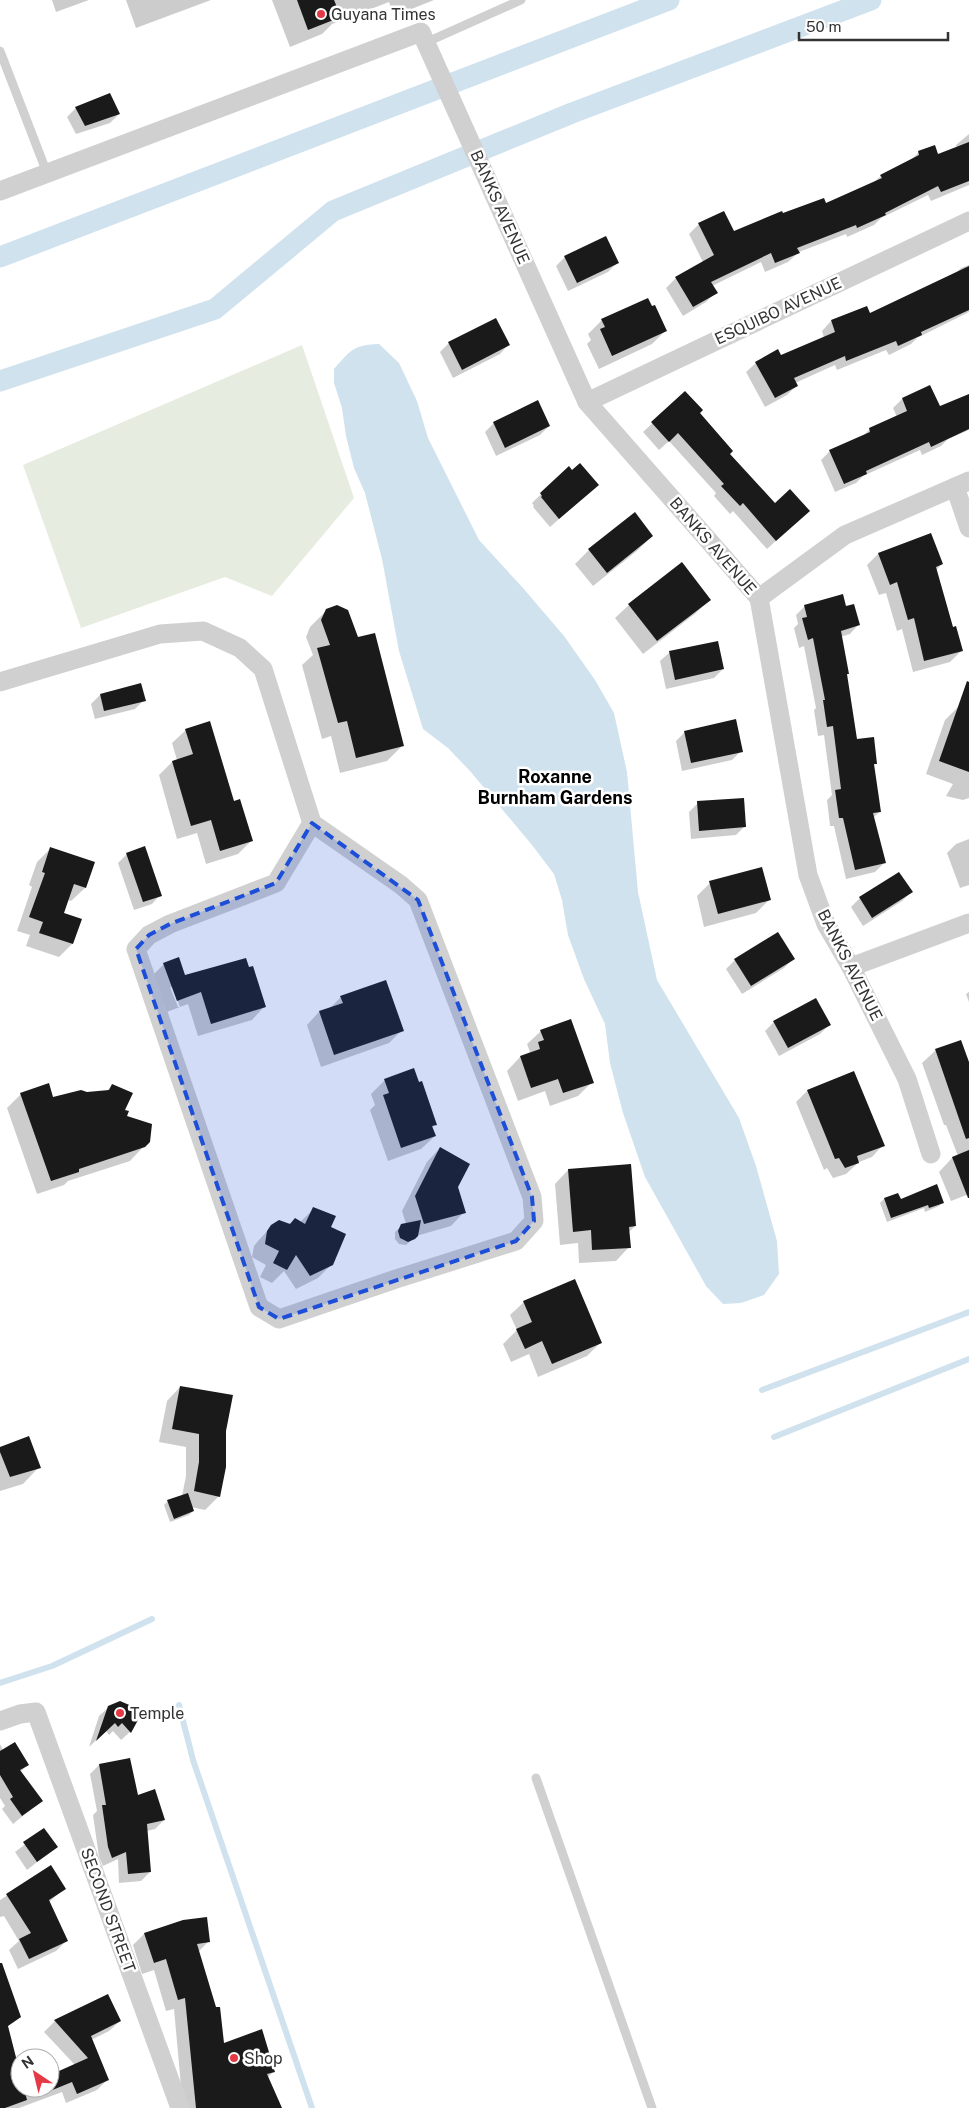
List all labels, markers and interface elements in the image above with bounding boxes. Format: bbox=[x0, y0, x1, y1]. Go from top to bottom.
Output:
place label: Guyana Times bbox=[331, 5, 436, 24]
marker: Guyana Times bbox=[315, 8, 327, 20]
scale bar bbox=[799, 10, 948, 42]
text: 50 m bbox=[806, 18, 841, 35]
street label: BANKS AVENUE bbox=[466, 147, 534, 267]
street label: ESQUIBO AVENUE bbox=[712, 273, 844, 349]
street label: BANKS AVENUE bbox=[666, 494, 760, 598]
district label: Roxanne Burnham Gardens bbox=[478, 766, 632, 808]
street label: BANKS AVENUE bbox=[814, 906, 886, 1024]
place label: Temple bbox=[130, 1704, 184, 1723]
marker: Temple bbox=[114, 1707, 126, 1719]
street label: SECOND STREET bbox=[77, 1845, 139, 1975]
north arrow bbox=[10, 2048, 60, 2098]
place label: Shop bbox=[244, 2049, 283, 2068]
marker: Shop bbox=[228, 2052, 240, 2064]
text: N bbox=[18, 2053, 37, 2072]

